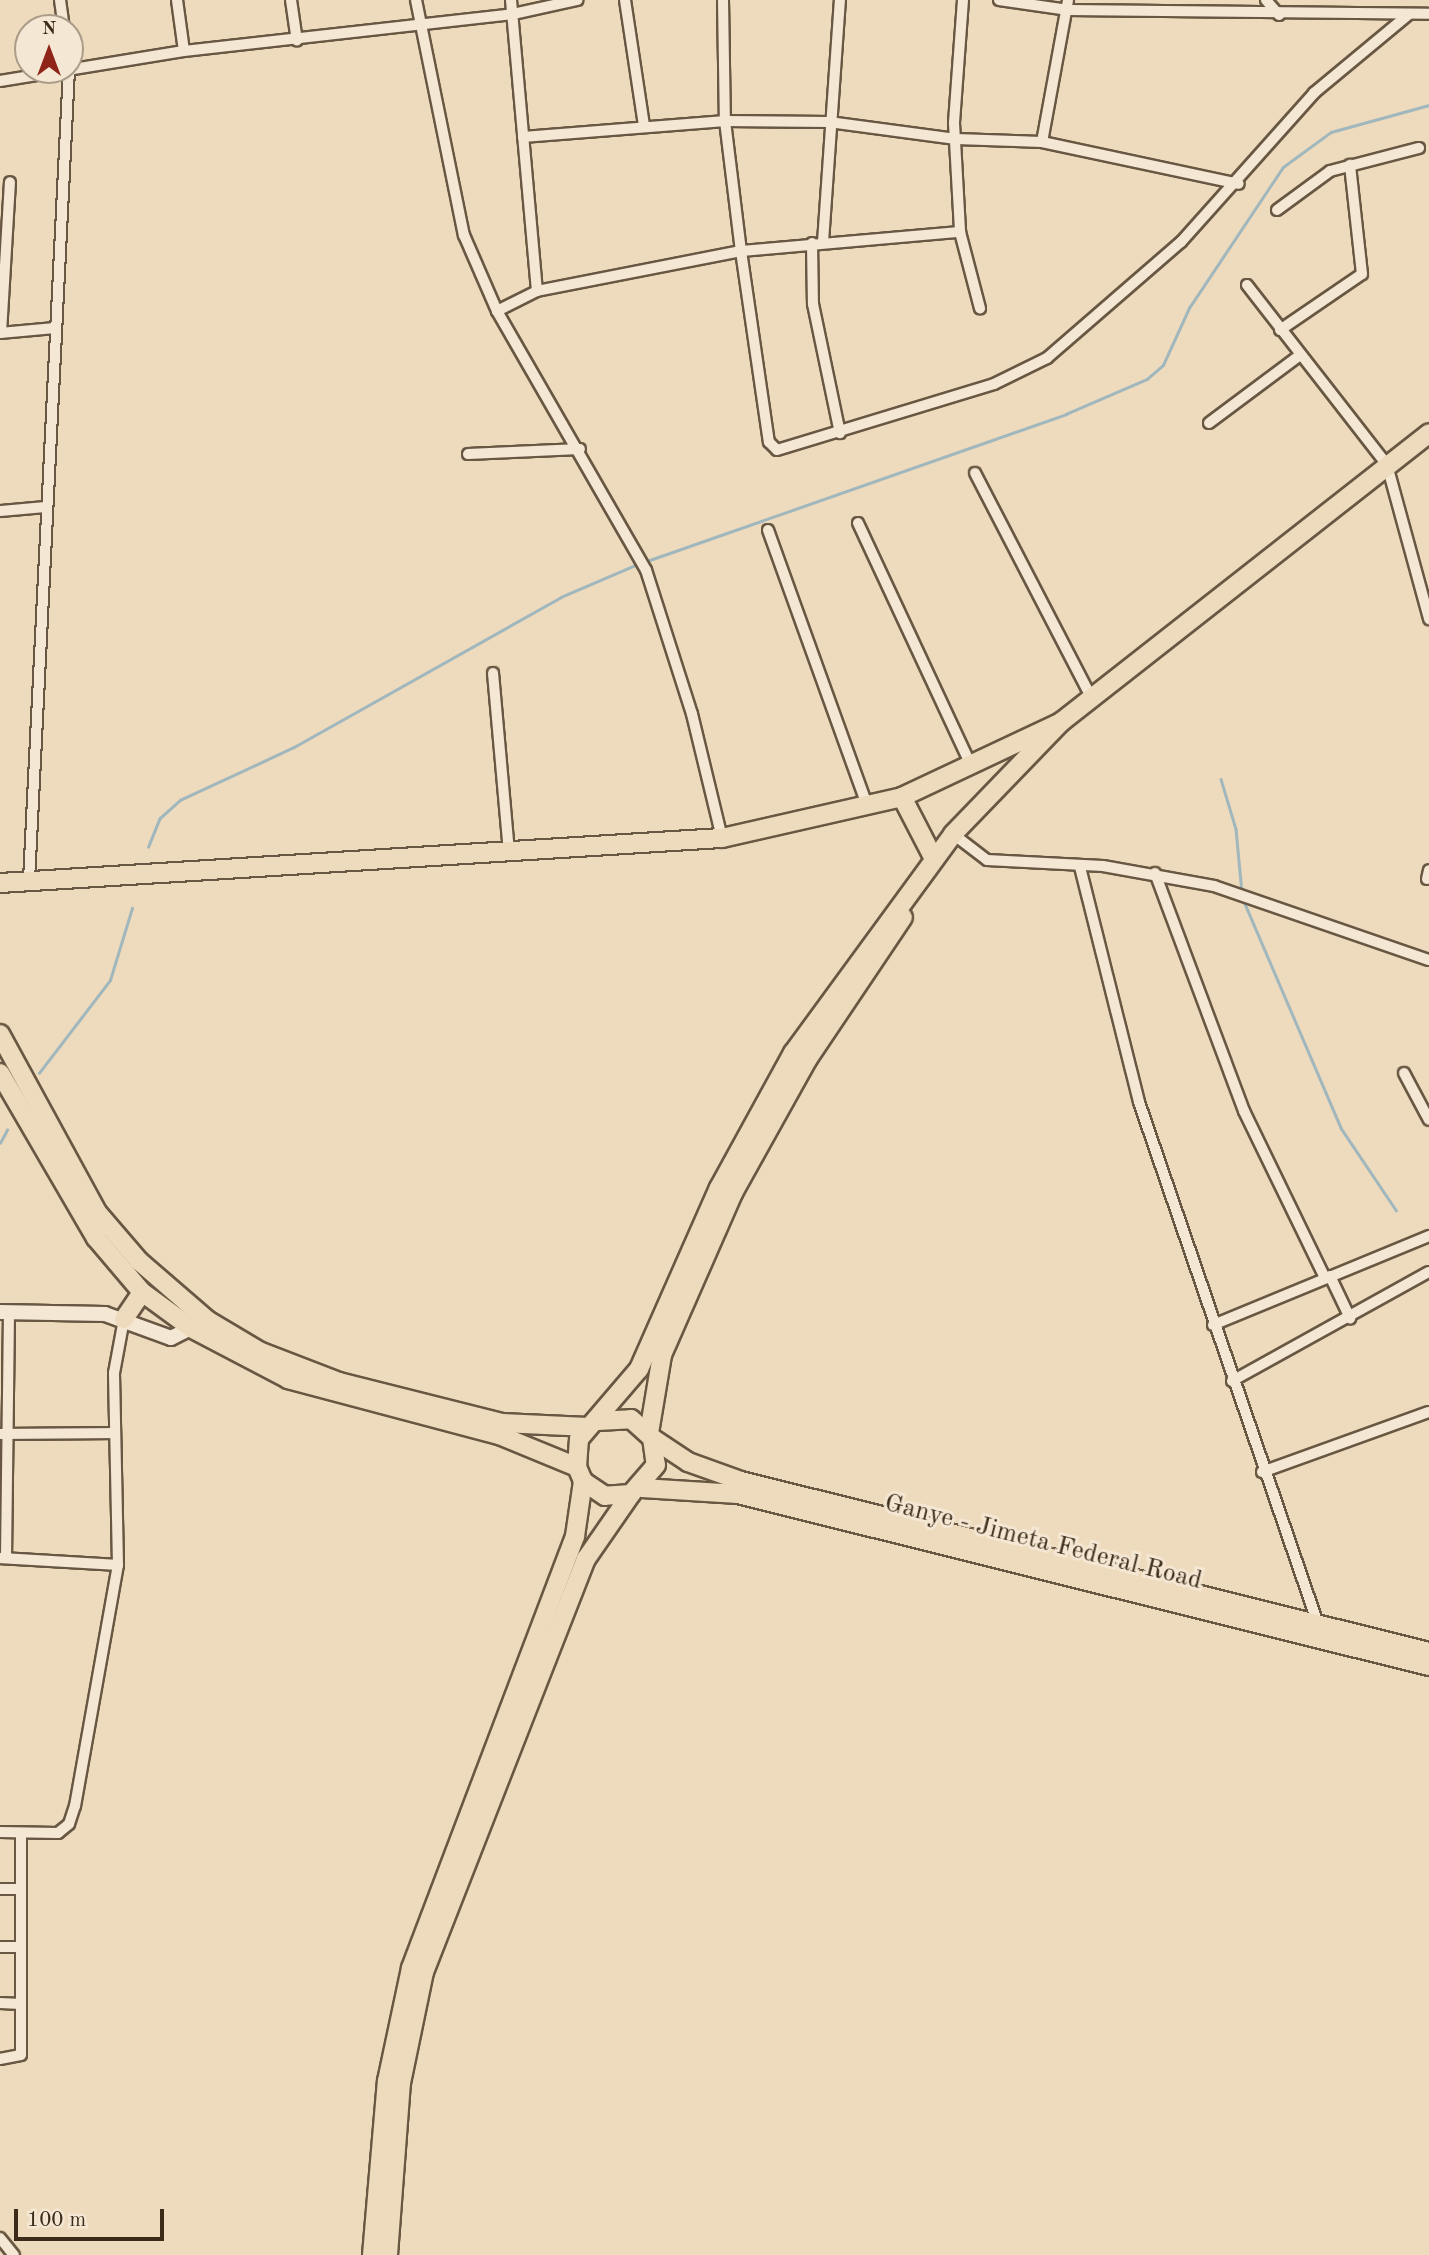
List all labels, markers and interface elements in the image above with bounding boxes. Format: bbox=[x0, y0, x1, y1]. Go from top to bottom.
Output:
north arrow bbox=[14, 14, 84, 84]
text: N bbox=[42, 20, 56, 39]
street label: Ganye - Jimeta Federal Road bbox=[881, 1488, 1205, 1598]
scale bar bbox=[18, 2196, 168, 2240]
text: 100 m bbox=[27, 2210, 86, 2231]

